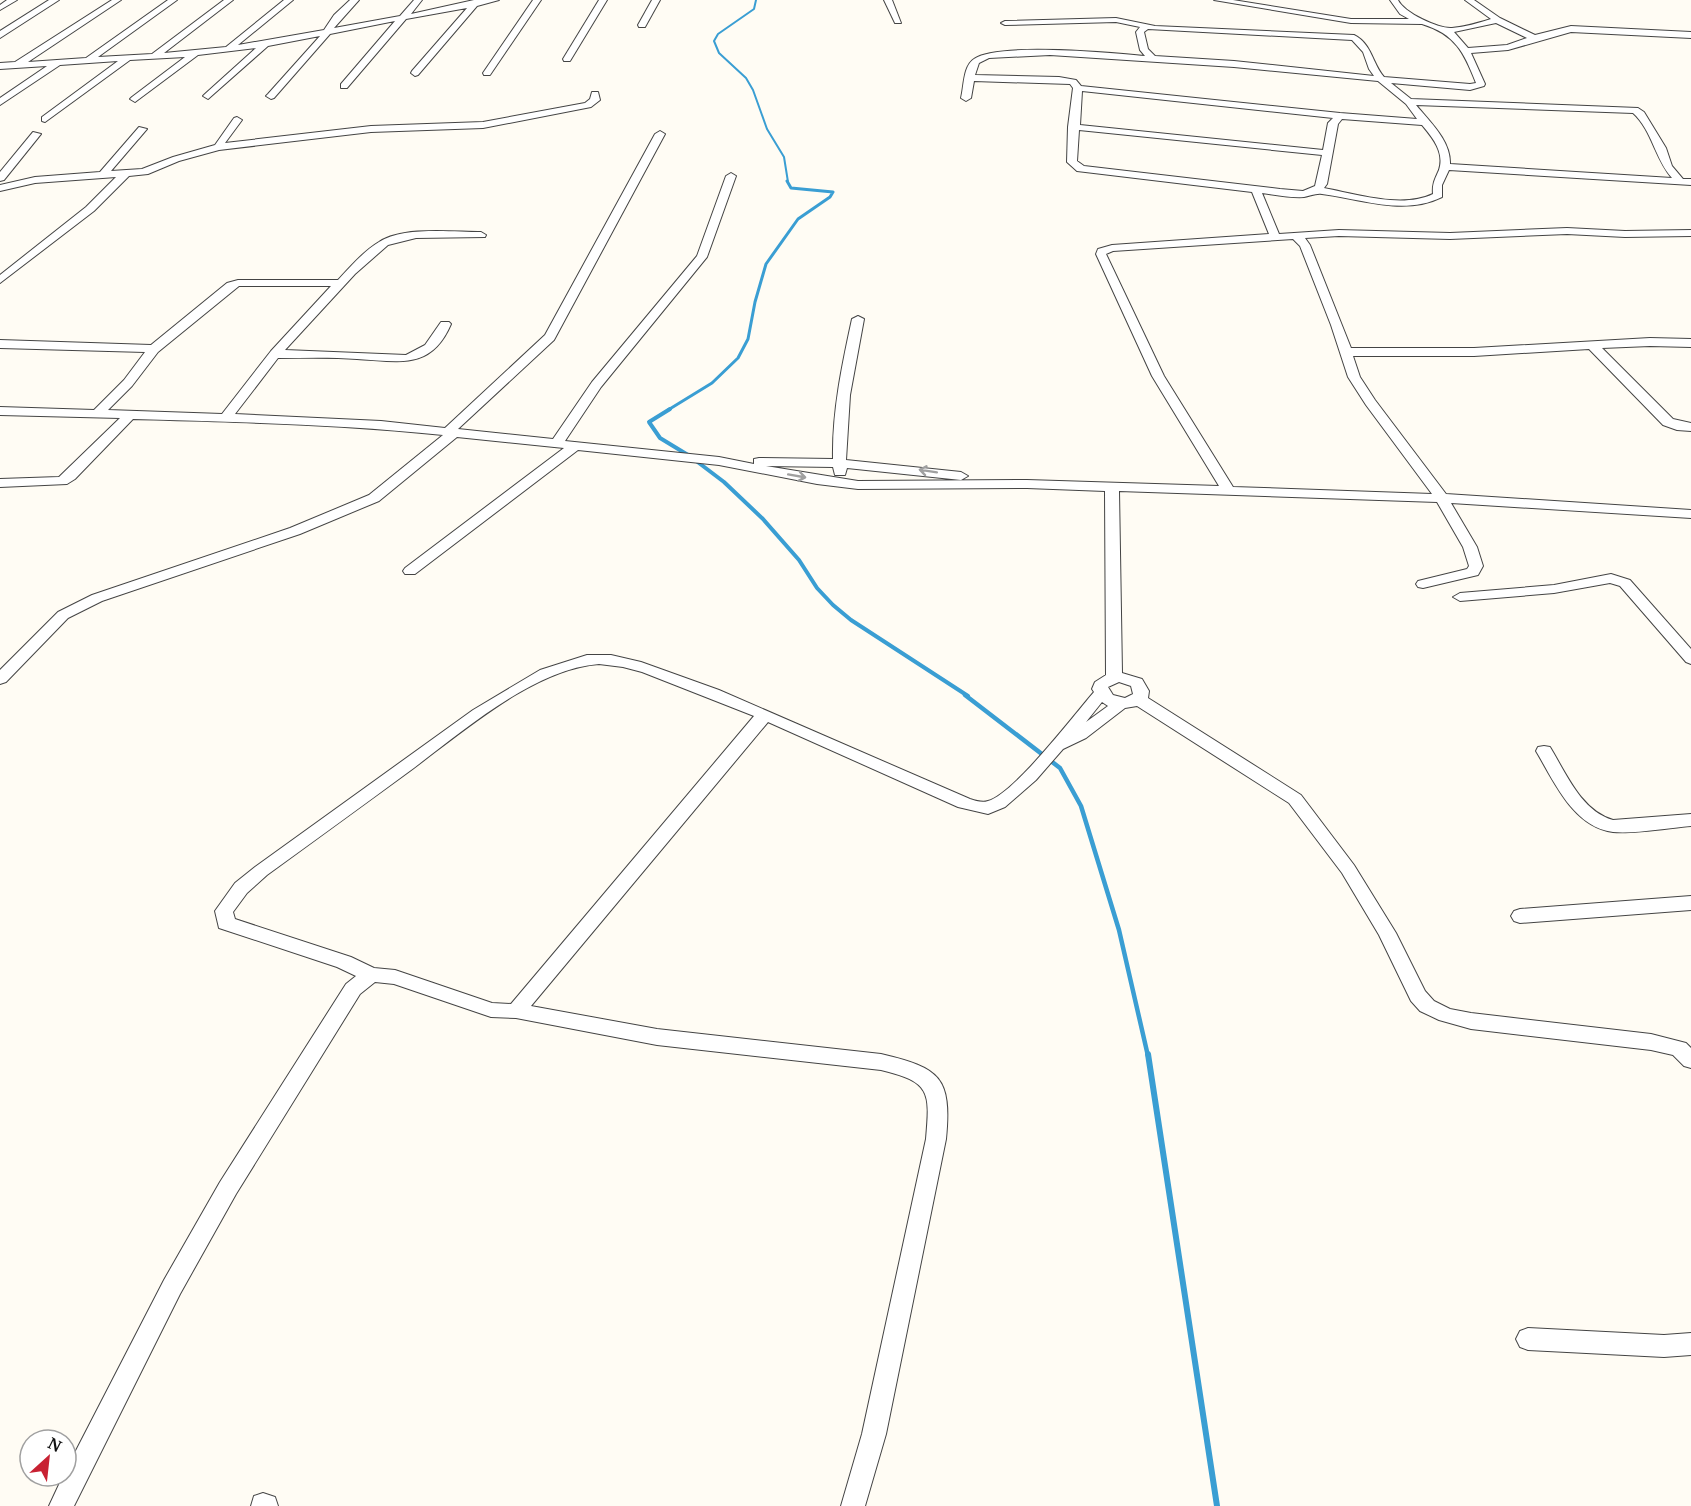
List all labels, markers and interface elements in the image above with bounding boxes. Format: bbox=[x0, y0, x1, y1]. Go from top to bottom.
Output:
one-way arrow bbox=[918, 465, 938, 476]
one-way arrow bbox=[787, 471, 806, 482]
north arrow bbox=[18, 1428, 78, 1488]
text: N bbox=[44, 1432, 66, 1457]

